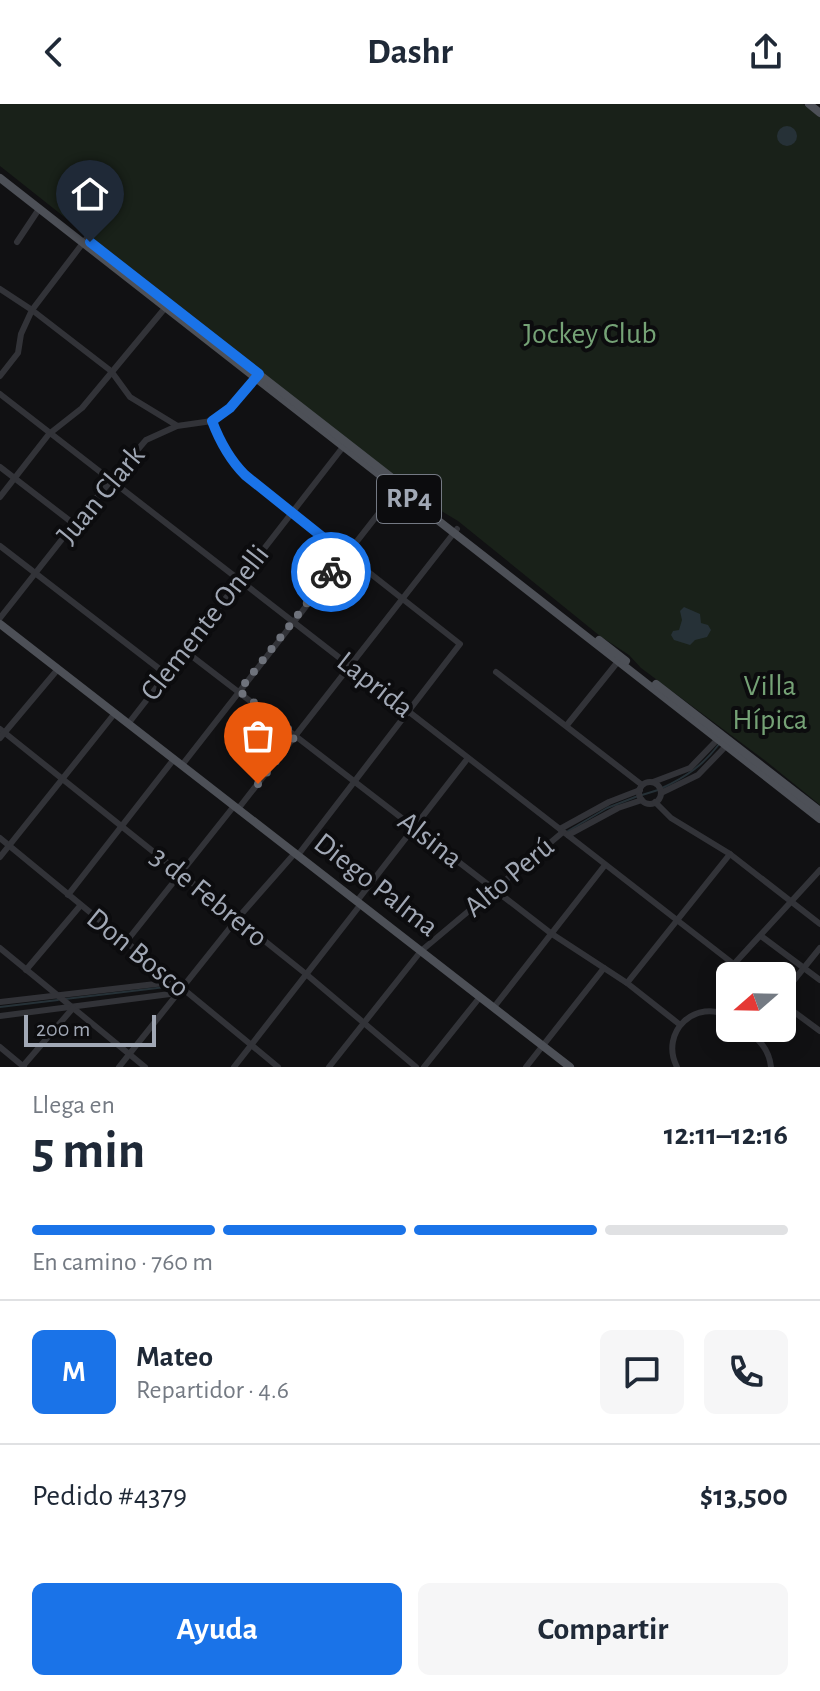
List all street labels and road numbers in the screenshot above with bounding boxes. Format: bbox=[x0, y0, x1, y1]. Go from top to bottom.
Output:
street label: Juan Clark bbox=[51, 440, 151, 550]
road number: RP4 bbox=[377, 475, 441, 523]
street label: Clemente Onelli bbox=[135, 539, 275, 707]
street label: Laprida bbox=[331, 646, 419, 724]
street label: Alsina bbox=[392, 806, 468, 874]
street label: Diego Palma bbox=[308, 827, 444, 943]
street label: Alto Perú bbox=[458, 831, 560, 923]
street label: 3 de Febrero bbox=[145, 841, 273, 953]
street label: Don Bosco bbox=[81, 903, 195, 1003]

